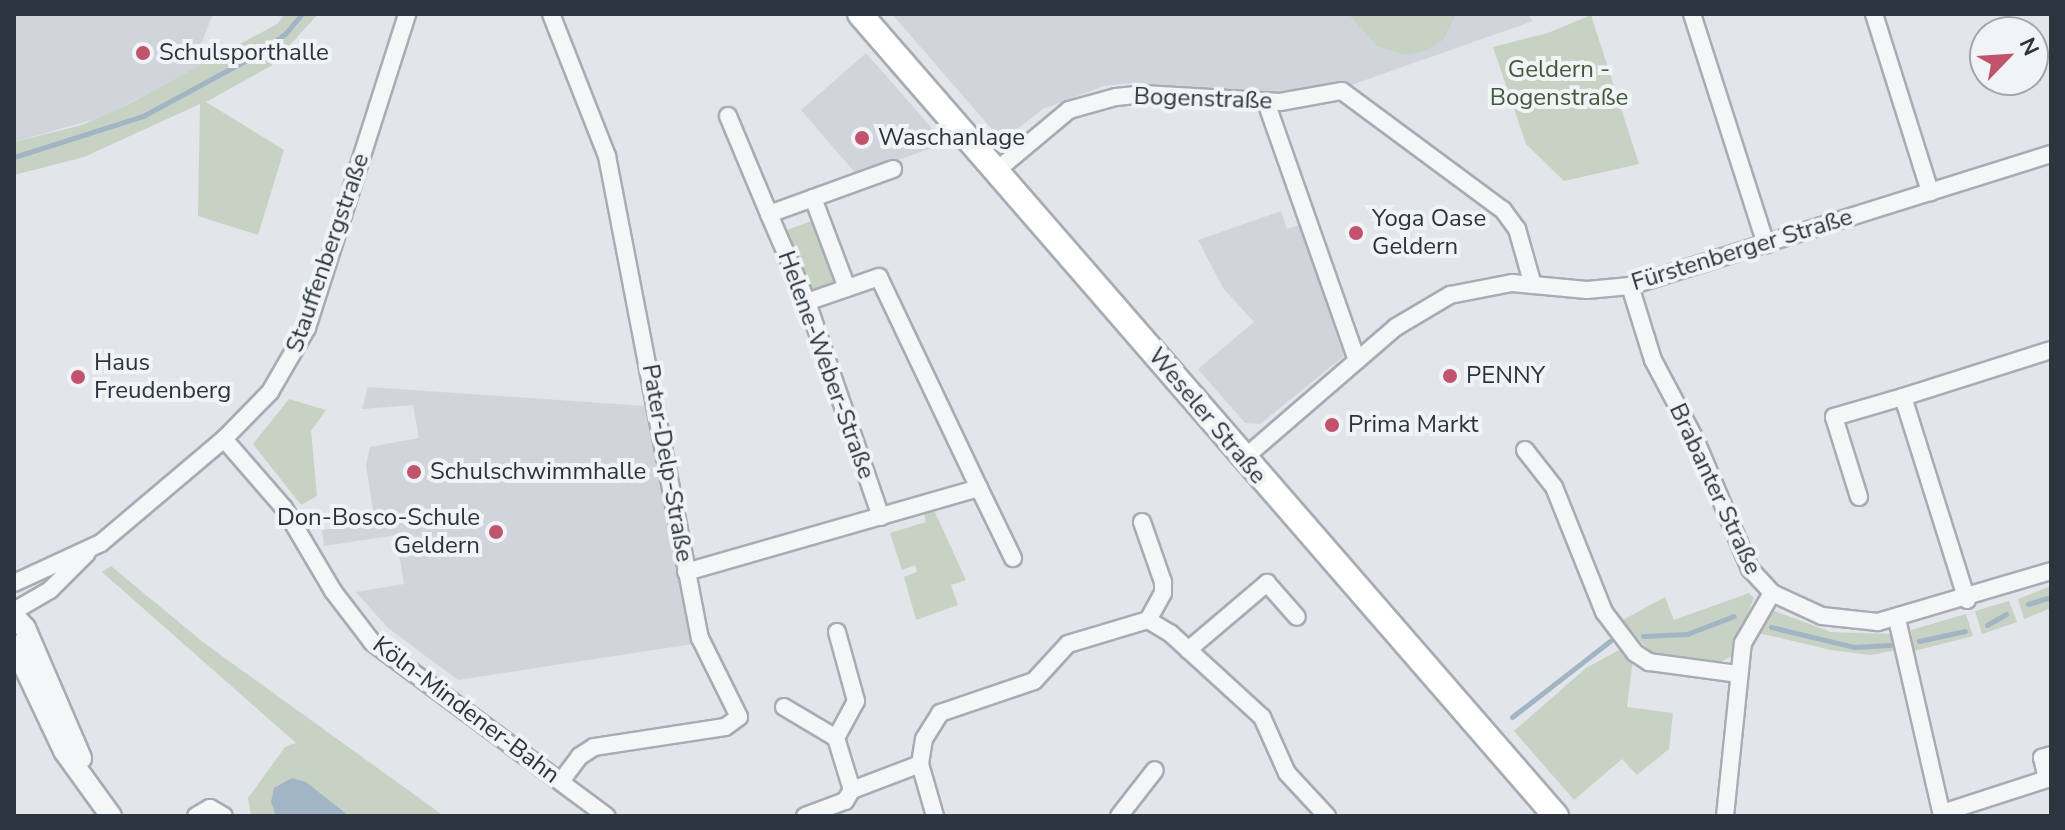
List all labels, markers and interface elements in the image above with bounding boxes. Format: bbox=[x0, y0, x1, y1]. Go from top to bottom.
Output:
north arrow bbox=[1969, 16, 2049, 96]
text: N bbox=[2012, 33, 2046, 61]
place label: Schulsporthalle bbox=[159, 39, 329, 67]
marker: Schulsporthalle bbox=[134, 44, 152, 62]
park label: Geldern - Bogenstraße bbox=[1490, 56, 1628, 112]
street label: Bogenstraße bbox=[1133, 82, 1273, 116]
place label: Waschanlage bbox=[878, 124, 1025, 152]
marker: Waschanlage bbox=[853, 129, 871, 147]
street label: Stauffenbergstraße bbox=[280, 150, 376, 356]
street label: Fürstenberger Straße bbox=[1628, 203, 1856, 297]
place label: Yoga Oase Geldern bbox=[1372, 205, 1486, 261]
marker: Yoga Oase Geldern bbox=[1347, 224, 1365, 242]
street label: Helene-Weber-Straße bbox=[771, 247, 881, 483]
street label: Weseler Straße bbox=[1142, 342, 1272, 490]
place label: Haus Freudenberg bbox=[94, 349, 231, 405]
street label: Pater-Delp-Straße bbox=[635, 362, 699, 564]
place label: PENNY bbox=[1466, 362, 1545, 390]
marker: PENNY bbox=[1441, 367, 1459, 385]
marker: Haus Freudenberg bbox=[69, 368, 87, 386]
street label: Brabanter Straße bbox=[1663, 399, 1767, 579]
place label: Prima Markt bbox=[1348, 411, 1478, 439]
marker: Prima Markt bbox=[1323, 416, 1341, 434]
place label: Schulschwimmhalle bbox=[430, 458, 646, 486]
marker: Schulschwimmhalle bbox=[405, 463, 423, 481]
place label: Don-Bosco-Schule Geldern bbox=[277, 504, 480, 560]
marker: Don-Bosco-Schule Geldern bbox=[487, 523, 505, 541]
street label: Köln-Mindener-Bahn bbox=[367, 630, 565, 790]

